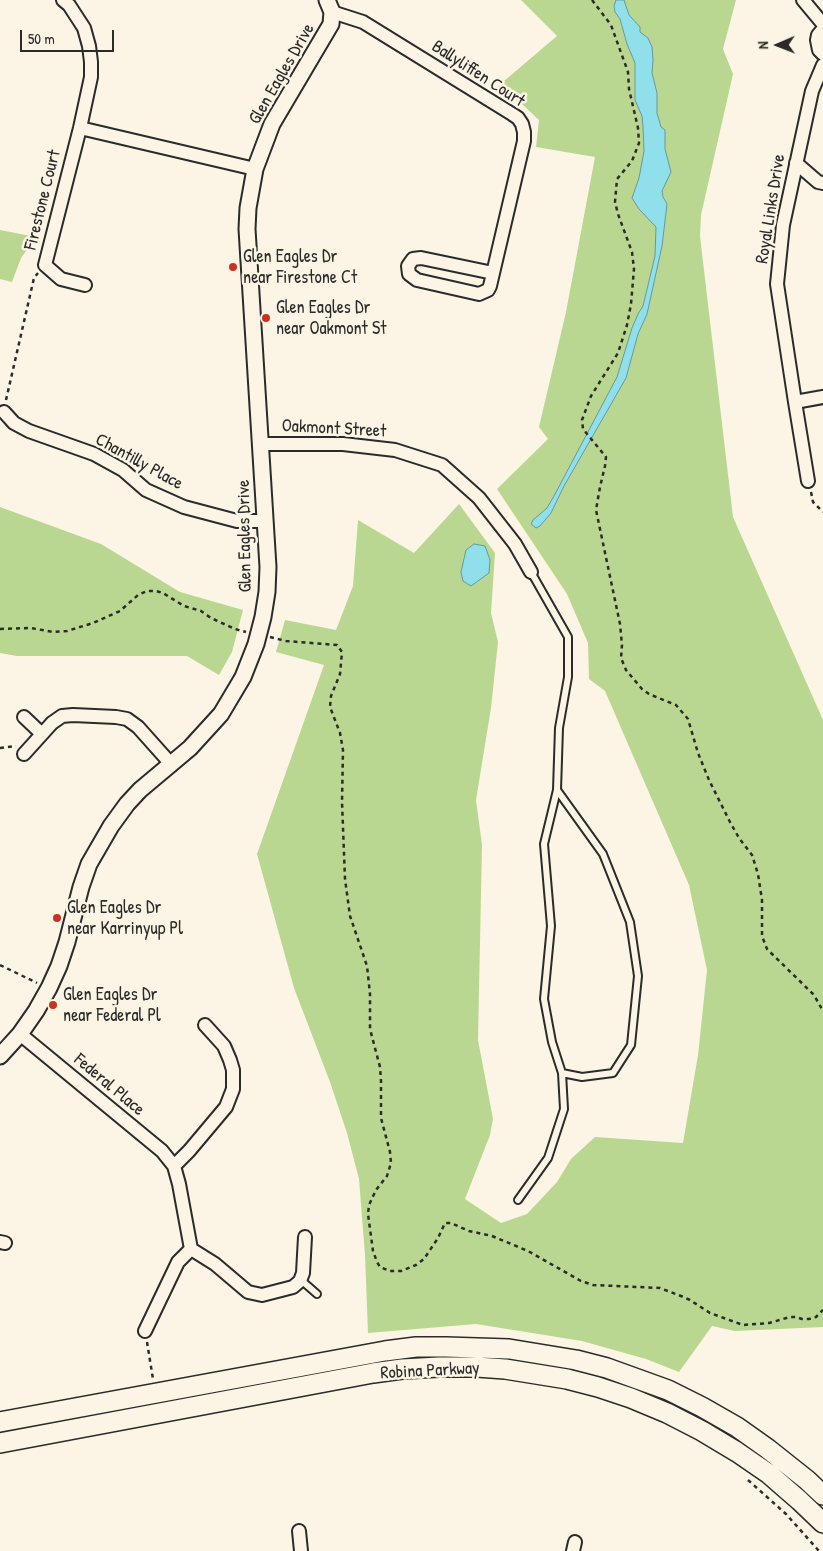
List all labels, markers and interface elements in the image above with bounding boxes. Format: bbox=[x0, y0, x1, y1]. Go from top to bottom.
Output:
scale bar bbox=[22, 20, 116, 52]
street label: Glen Eagles Drive bbox=[244, 20, 320, 128]
north arrow bbox=[753, 20, 803, 70]
text: 50 m bbox=[28, 28, 55, 49]
street label: Ballyliffen Court bbox=[427, 36, 529, 112]
text: N bbox=[753, 41, 772, 49]
street label: Firestone Court bbox=[20, 148, 66, 252]
street label: Royal Links Drive bbox=[752, 153, 790, 265]
place label: Glen Eagles Dr near Firestone Ct bbox=[243, 246, 357, 288]
marker: Glen Eagles Dr near Firestone Ct bbox=[227, 261, 239, 273]
place label: Glen Eagles Dr near Oakmont St bbox=[276, 297, 386, 340]
marker: Glen Eagles Dr near Oakmont St bbox=[260, 312, 272, 324]
street label: Oakmont Street bbox=[281, 415, 387, 443]
street label: Chantilly Place bbox=[91, 429, 187, 495]
street label: Glen Eagles Drive bbox=[233, 479, 257, 593]
place label: Glen Eagles Dr near Karrinyup Pl bbox=[67, 897, 183, 940]
marker: Glen Eagles Dr near Karrinyup Pl bbox=[51, 912, 63, 924]
place label: Glen Eagles Dr near Federal Pl bbox=[63, 984, 161, 1026]
marker: Glen Eagles Dr near Federal Pl bbox=[47, 999, 59, 1011]
street label: Federal Place bbox=[69, 1049, 149, 1121]
street label: Robina Parkway bbox=[380, 1358, 480, 1384]

